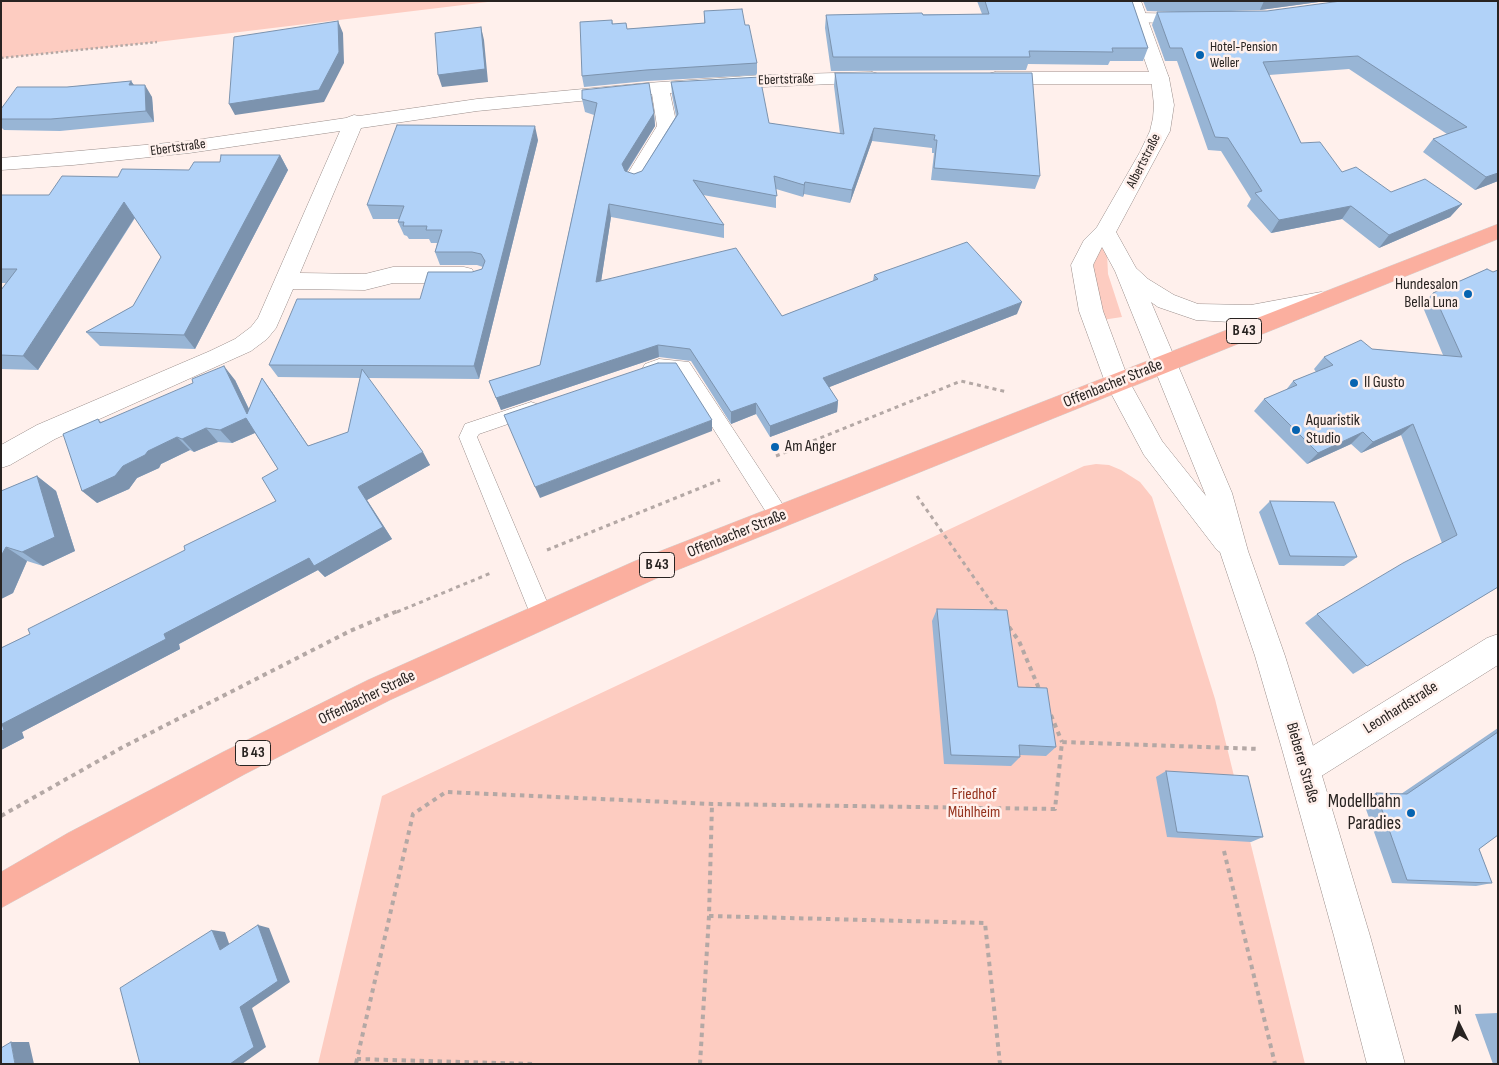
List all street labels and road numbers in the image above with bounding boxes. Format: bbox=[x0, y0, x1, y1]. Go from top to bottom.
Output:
street label: Ebertstraße bbox=[758, 71, 814, 89]
street label: Albertstraße bbox=[1123, 131, 1165, 191]
street label: Ebertstraße bbox=[149, 136, 207, 160]
road number: B 43 bbox=[1226, 318, 1262, 344]
street label: Offenbacher Straße bbox=[1061, 355, 1165, 413]
street label: Offenbacher Straße bbox=[685, 505, 789, 563]
road number: B 43 bbox=[640, 552, 674, 578]
street label: Offenbacher Straße bbox=[316, 666, 418, 730]
street label: Leonhardstraße bbox=[1360, 678, 1442, 738]
street label: Bieberer Straße bbox=[1281, 721, 1323, 805]
road number: B 43 bbox=[236, 740, 270, 766]

